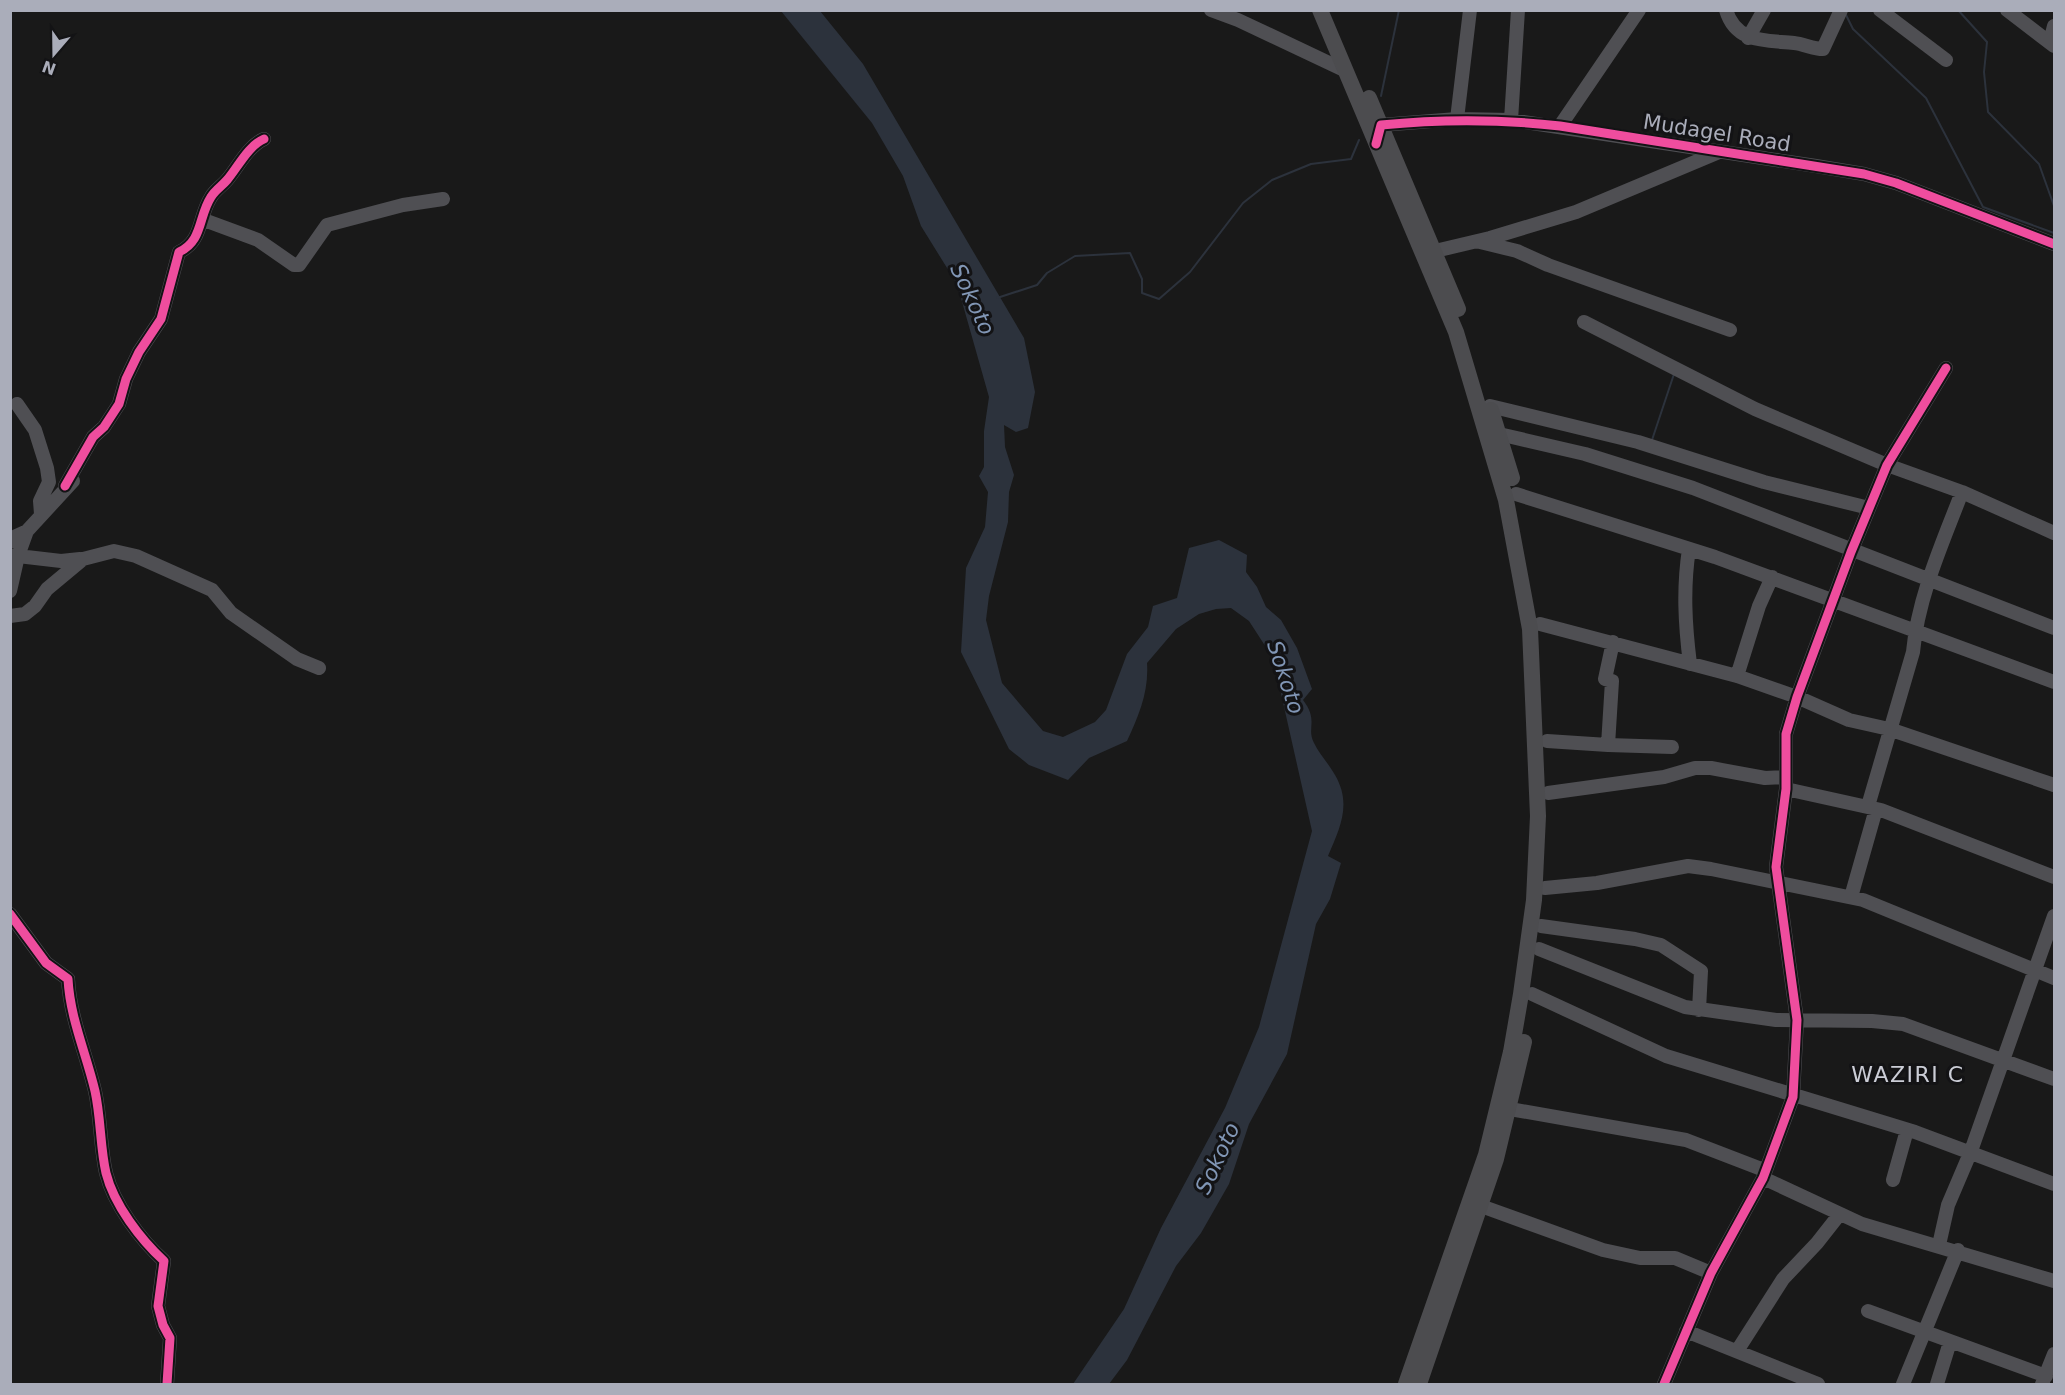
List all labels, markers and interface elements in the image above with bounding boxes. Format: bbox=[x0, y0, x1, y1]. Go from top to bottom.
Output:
north arrow bbox=[24, 24, 84, 84]
text: N bbox=[39, 56, 59, 79]
street label: Mudagel Road bbox=[1641, 109, 1793, 157]
water label: Sokoto bbox=[945, 260, 1000, 339]
water label: Sokoto bbox=[1262, 637, 1309, 717]
district label: WAZIRI C bbox=[1851, 1062, 1965, 1087]
water label: Sokoto bbox=[1190, 1119, 1245, 1198]

